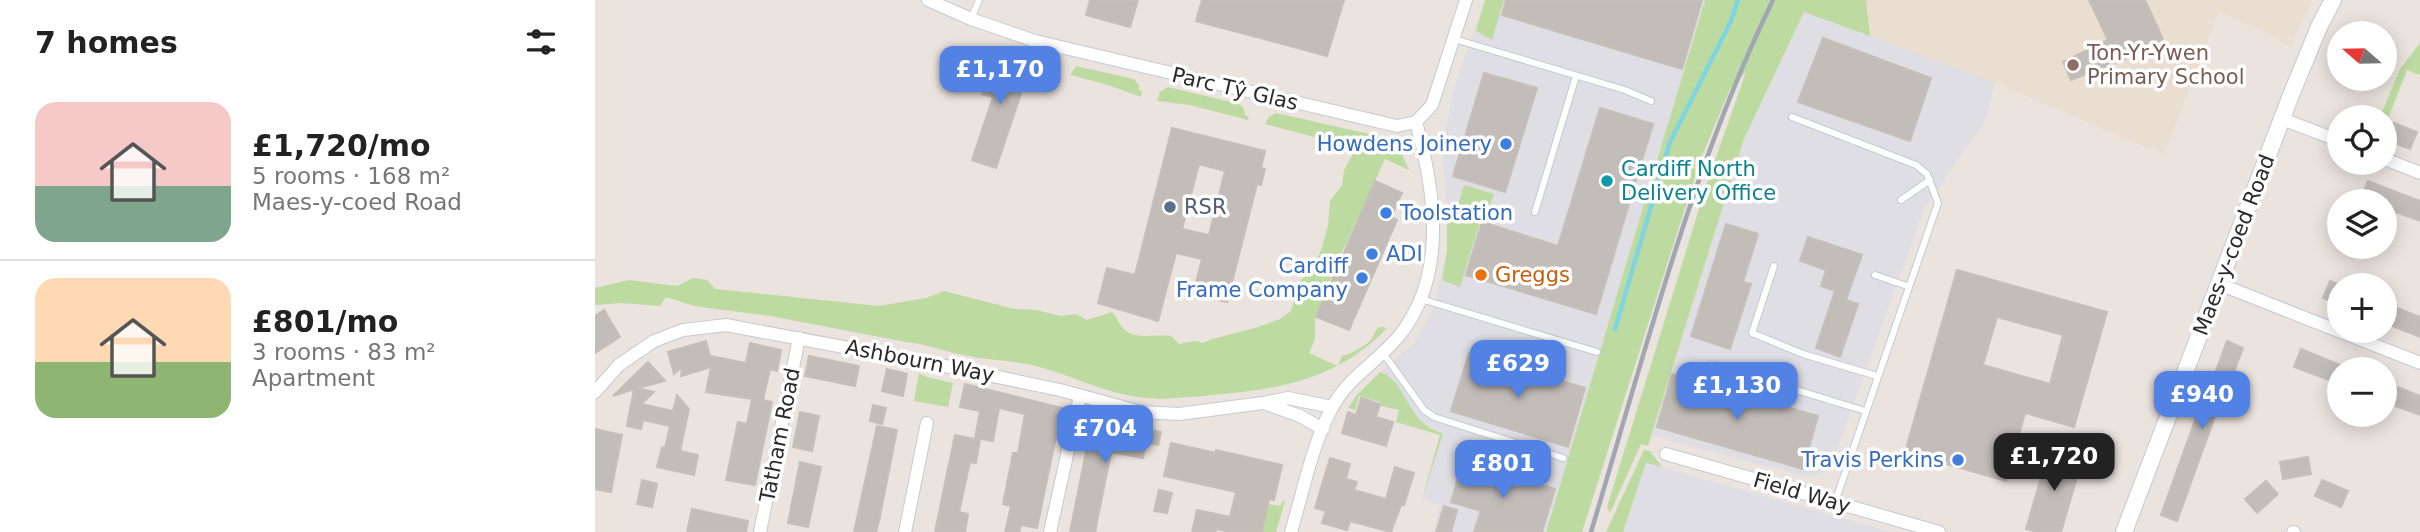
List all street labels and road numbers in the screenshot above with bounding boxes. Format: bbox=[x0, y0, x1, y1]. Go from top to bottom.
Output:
street label: Parc Tŷ Glas bbox=[1170, 63, 1300, 115]
street label: Maes-y-coed Road bbox=[2188, 151, 2280, 339]
street label: Ashbourn Way bbox=[844, 335, 996, 387]
street label: Tatham Road bbox=[755, 366, 805, 505]
street label: Field Way bbox=[1751, 468, 1853, 518]

